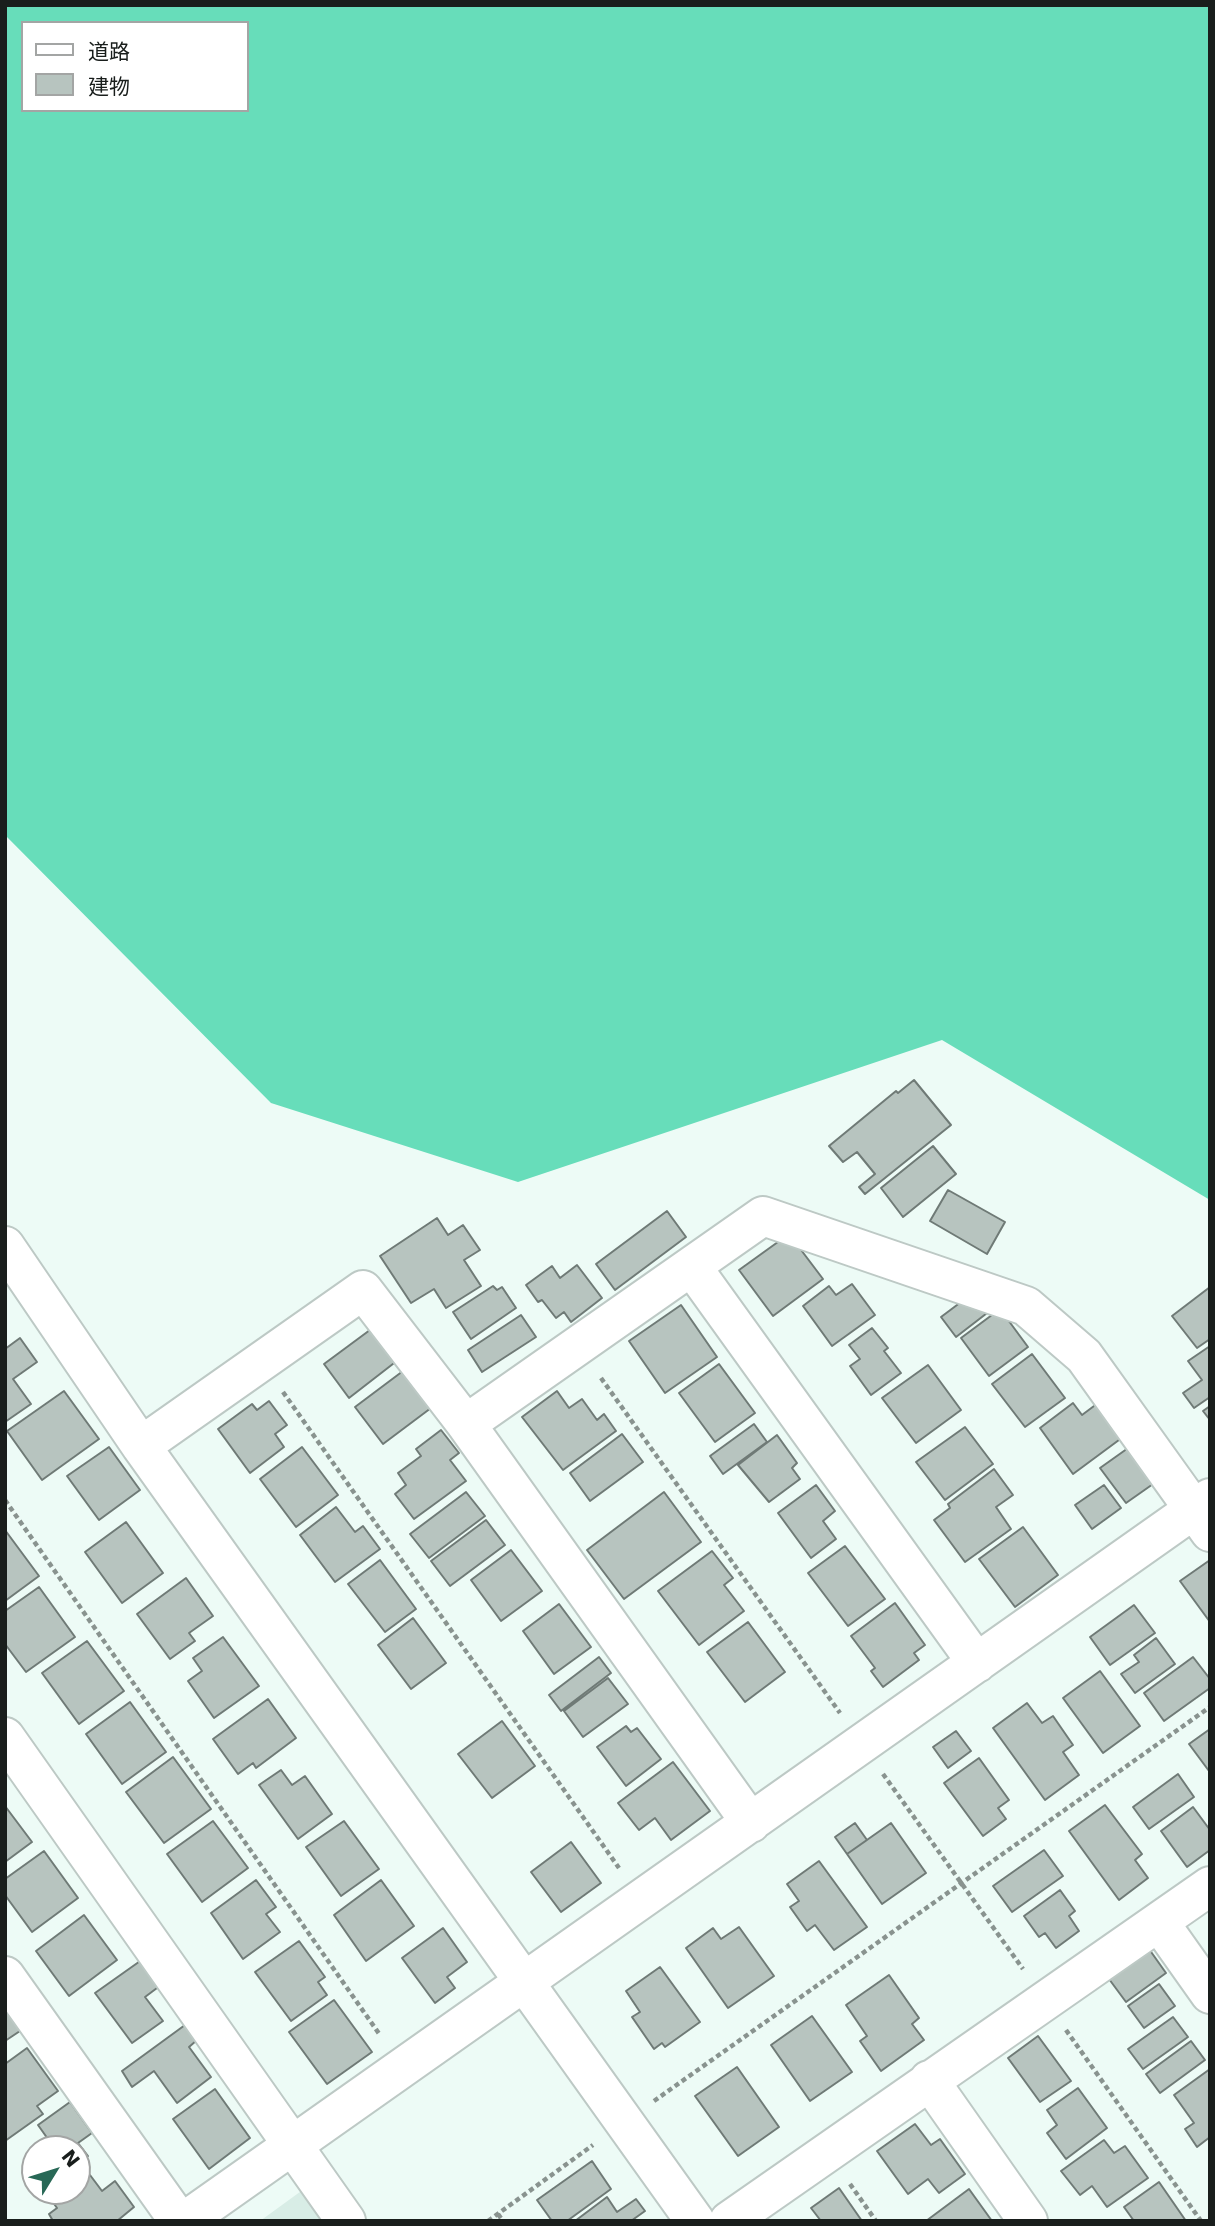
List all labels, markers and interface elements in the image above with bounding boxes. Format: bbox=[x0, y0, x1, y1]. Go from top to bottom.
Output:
legend bbox=[21, 21, 248, 112]
text: 道路 bbox=[88, 40, 130, 64]
text: 建物 bbox=[88, 75, 130, 99]
north arrow bbox=[21, 2135, 91, 2205]
text: N bbox=[57, 2145, 85, 2171]

